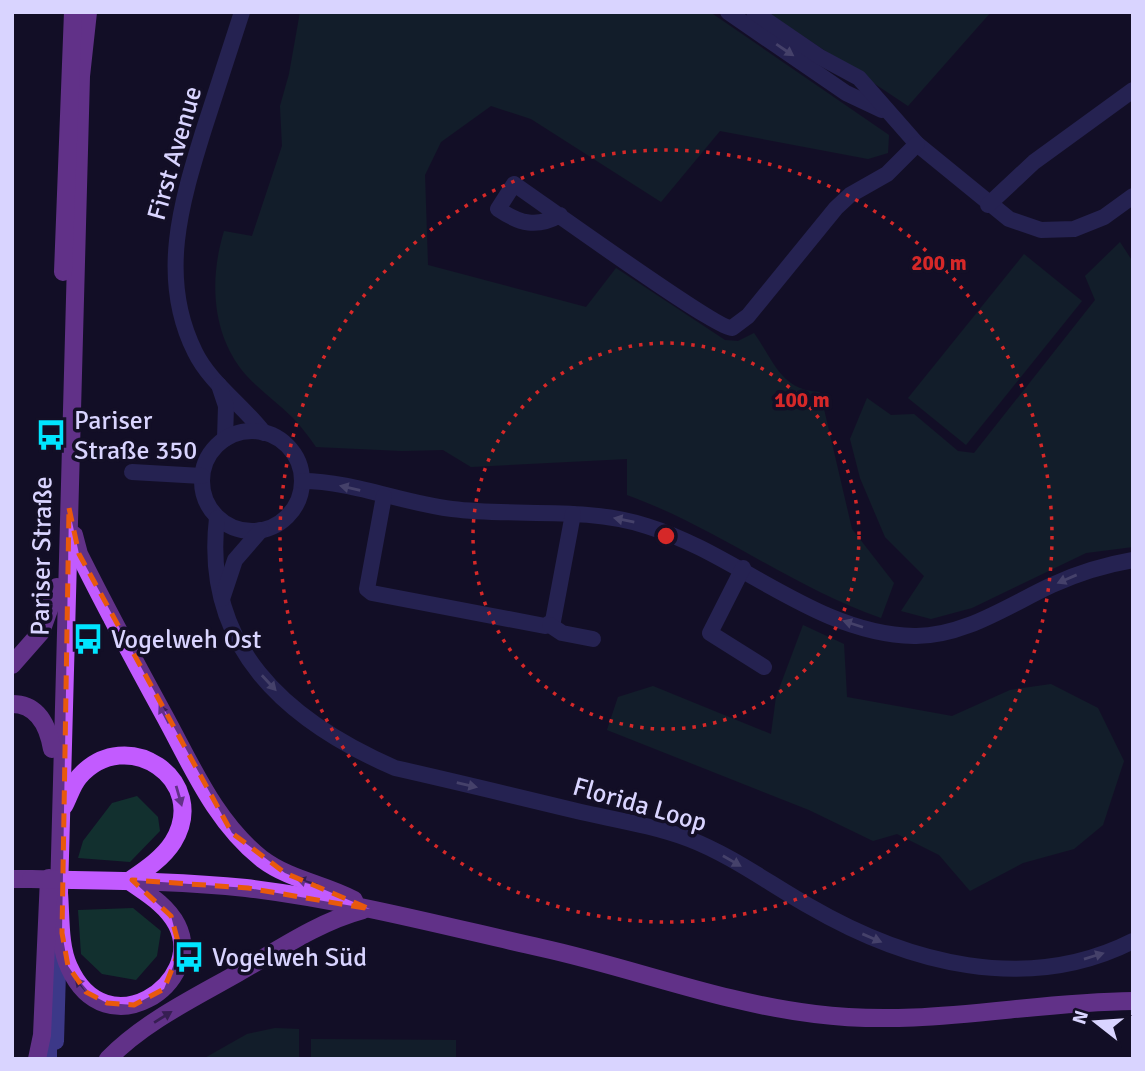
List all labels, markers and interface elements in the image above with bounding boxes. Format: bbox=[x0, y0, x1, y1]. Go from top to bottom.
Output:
one-way arrow bbox=[776, 43, 794, 57]
street label: First Avenue bbox=[141, 83, 209, 224]
text: 200 m bbox=[911, 250, 967, 276]
text: 100 m bbox=[774, 387, 830, 413]
place label: Pariser Straße 350 bbox=[74, 405, 197, 467]
bus stop icon: Pariser Straße 350 bbox=[34, 418, 68, 452]
street label: Pariser Straße bbox=[25, 476, 59, 636]
one-way arrow bbox=[339, 482, 361, 493]
one-way arrow bbox=[613, 515, 635, 526]
centre of rings bbox=[654, 524, 678, 548]
one-way arrow bbox=[1057, 574, 1078, 585]
one-way arrow bbox=[842, 618, 863, 629]
bus stop icon: Vogelweh Ost bbox=[71, 622, 105, 656]
place label: Vogelweh Ost bbox=[111, 624, 261, 656]
one-way arrow bbox=[261, 675, 277, 692]
one-way arrow bbox=[158, 705, 170, 724]
street label: Florida Loop bbox=[569, 771, 710, 839]
one-way arrow bbox=[456, 780, 478, 791]
one-way arrow bbox=[174, 785, 185, 807]
one-way arrow bbox=[722, 855, 741, 867]
one-way arrow bbox=[297, 876, 318, 886]
one-way arrow bbox=[862, 933, 883, 944]
bus stop icon: Vogelweh Süd bbox=[172, 940, 206, 974]
place label: Vogelweh Süd bbox=[212, 942, 367, 974]
one-way arrow bbox=[1083, 951, 1104, 961]
one-way arrow bbox=[74, 977, 90, 995]
north arrow bbox=[1061, 987, 1131, 1057]
text: N bbox=[1067, 1007, 1094, 1027]
one-way arrow bbox=[153, 1011, 172, 1024]

